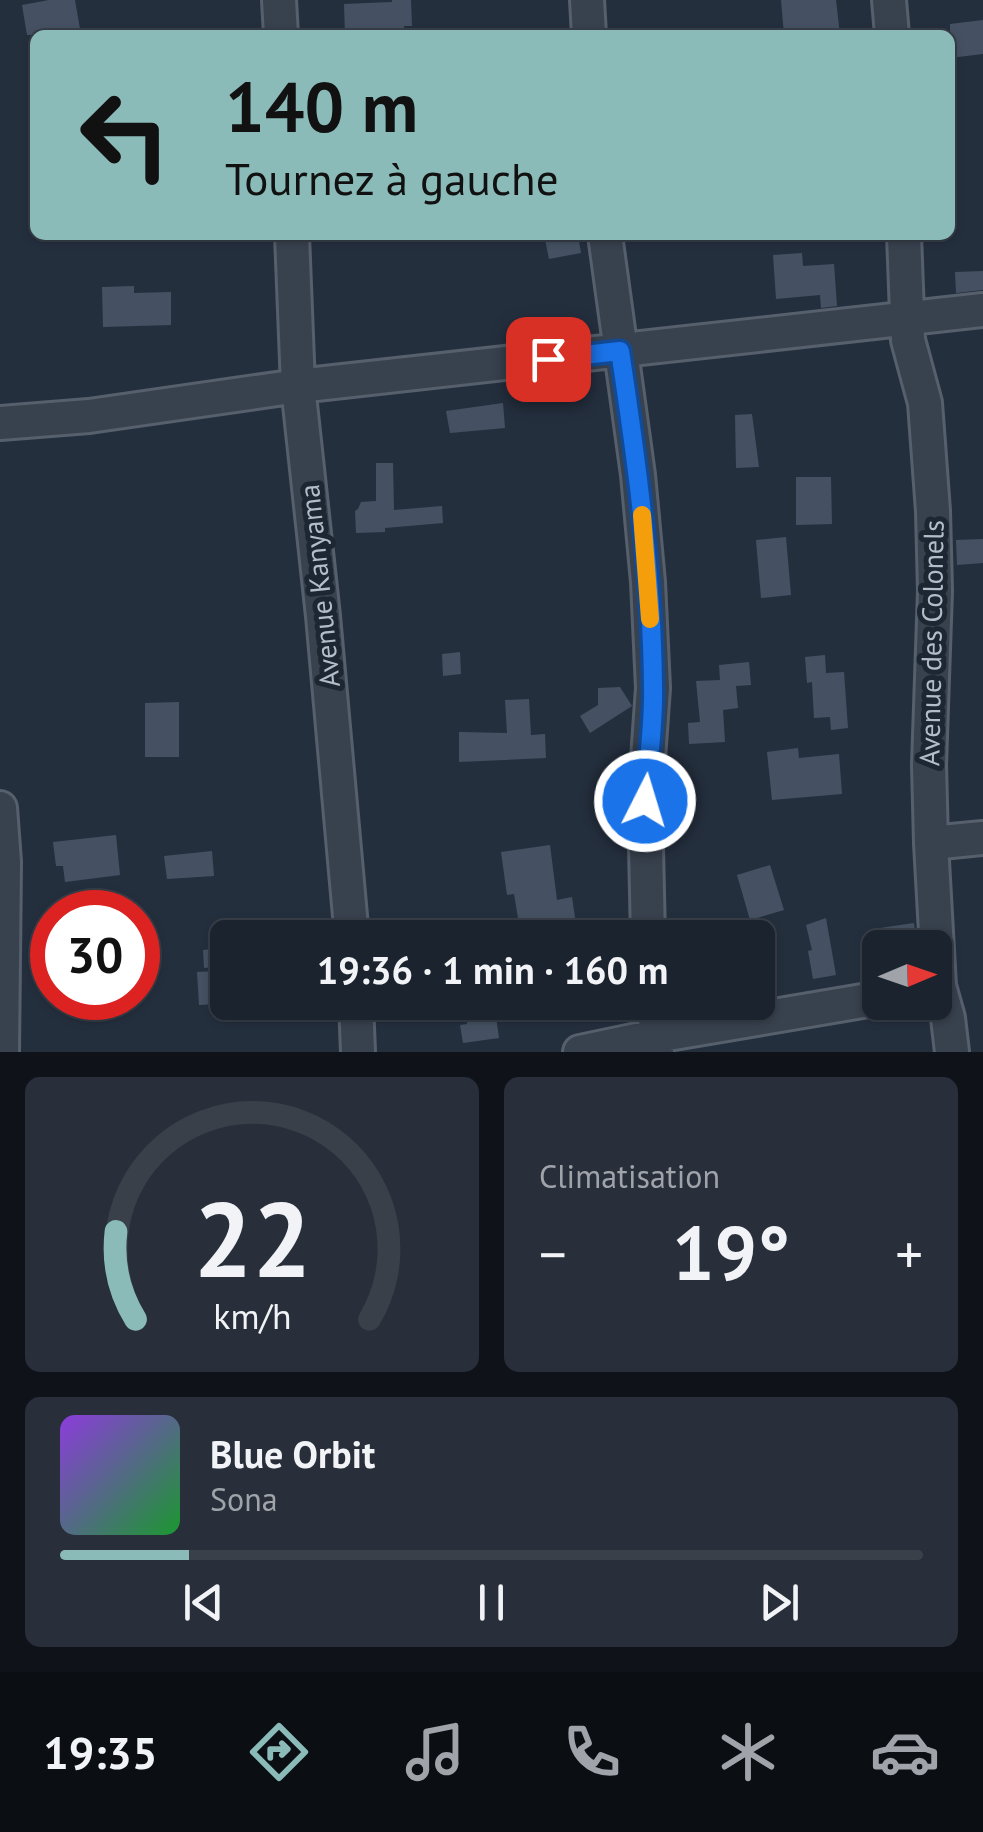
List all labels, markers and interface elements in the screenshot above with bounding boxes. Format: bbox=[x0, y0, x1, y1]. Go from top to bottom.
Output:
text: 140 m bbox=[225, 61, 418, 151]
icon: left bbox=[60, 70, 190, 200]
text: Tournez à gauche bbox=[225, 149, 559, 207]
pin bbox=[506, 317, 591, 402]
icon: arrive bbox=[521, 332, 576, 387]
street label: Avenue Kanyama bbox=[290, 483, 348, 689]
street label: Avenue des Colonels bbox=[910, 520, 952, 766]
position arrow bbox=[593, 749, 697, 853]
speed limit sign: 30 bbox=[30, 890, 160, 1020]
north arrow bbox=[862, 930, 952, 1020]
map controls bbox=[862, 930, 952, 1020]
text: 19:36 · 1 min · 160 m bbox=[317, 945, 668, 994]
text: Climatisation bbox=[539, 1155, 720, 1197]
text: 22 bbox=[193, 1171, 311, 1306]
text: 19° bbox=[672, 1204, 790, 1301]
text: − bbox=[539, 1218, 567, 1289]
text: + bbox=[895, 1218, 923, 1289]
text: km/h bbox=[213, 1293, 291, 1339]
text: Blue Orbit bbox=[210, 1429, 375, 1478]
text: Sona bbox=[210, 1478, 278, 1520]
icon: previous bbox=[176, 1575, 231, 1630]
icon: pause bbox=[464, 1575, 519, 1630]
icon: next bbox=[752, 1575, 807, 1630]
icon: directions bbox=[244, 1717, 314, 1787]
icon: music bbox=[400, 1717, 470, 1787]
icon: phone bbox=[557, 1717, 627, 1787]
icon: climate bbox=[713, 1717, 783, 1787]
icon: car bbox=[870, 1717, 940, 1787]
text: 19:35 bbox=[43, 1723, 157, 1781]

